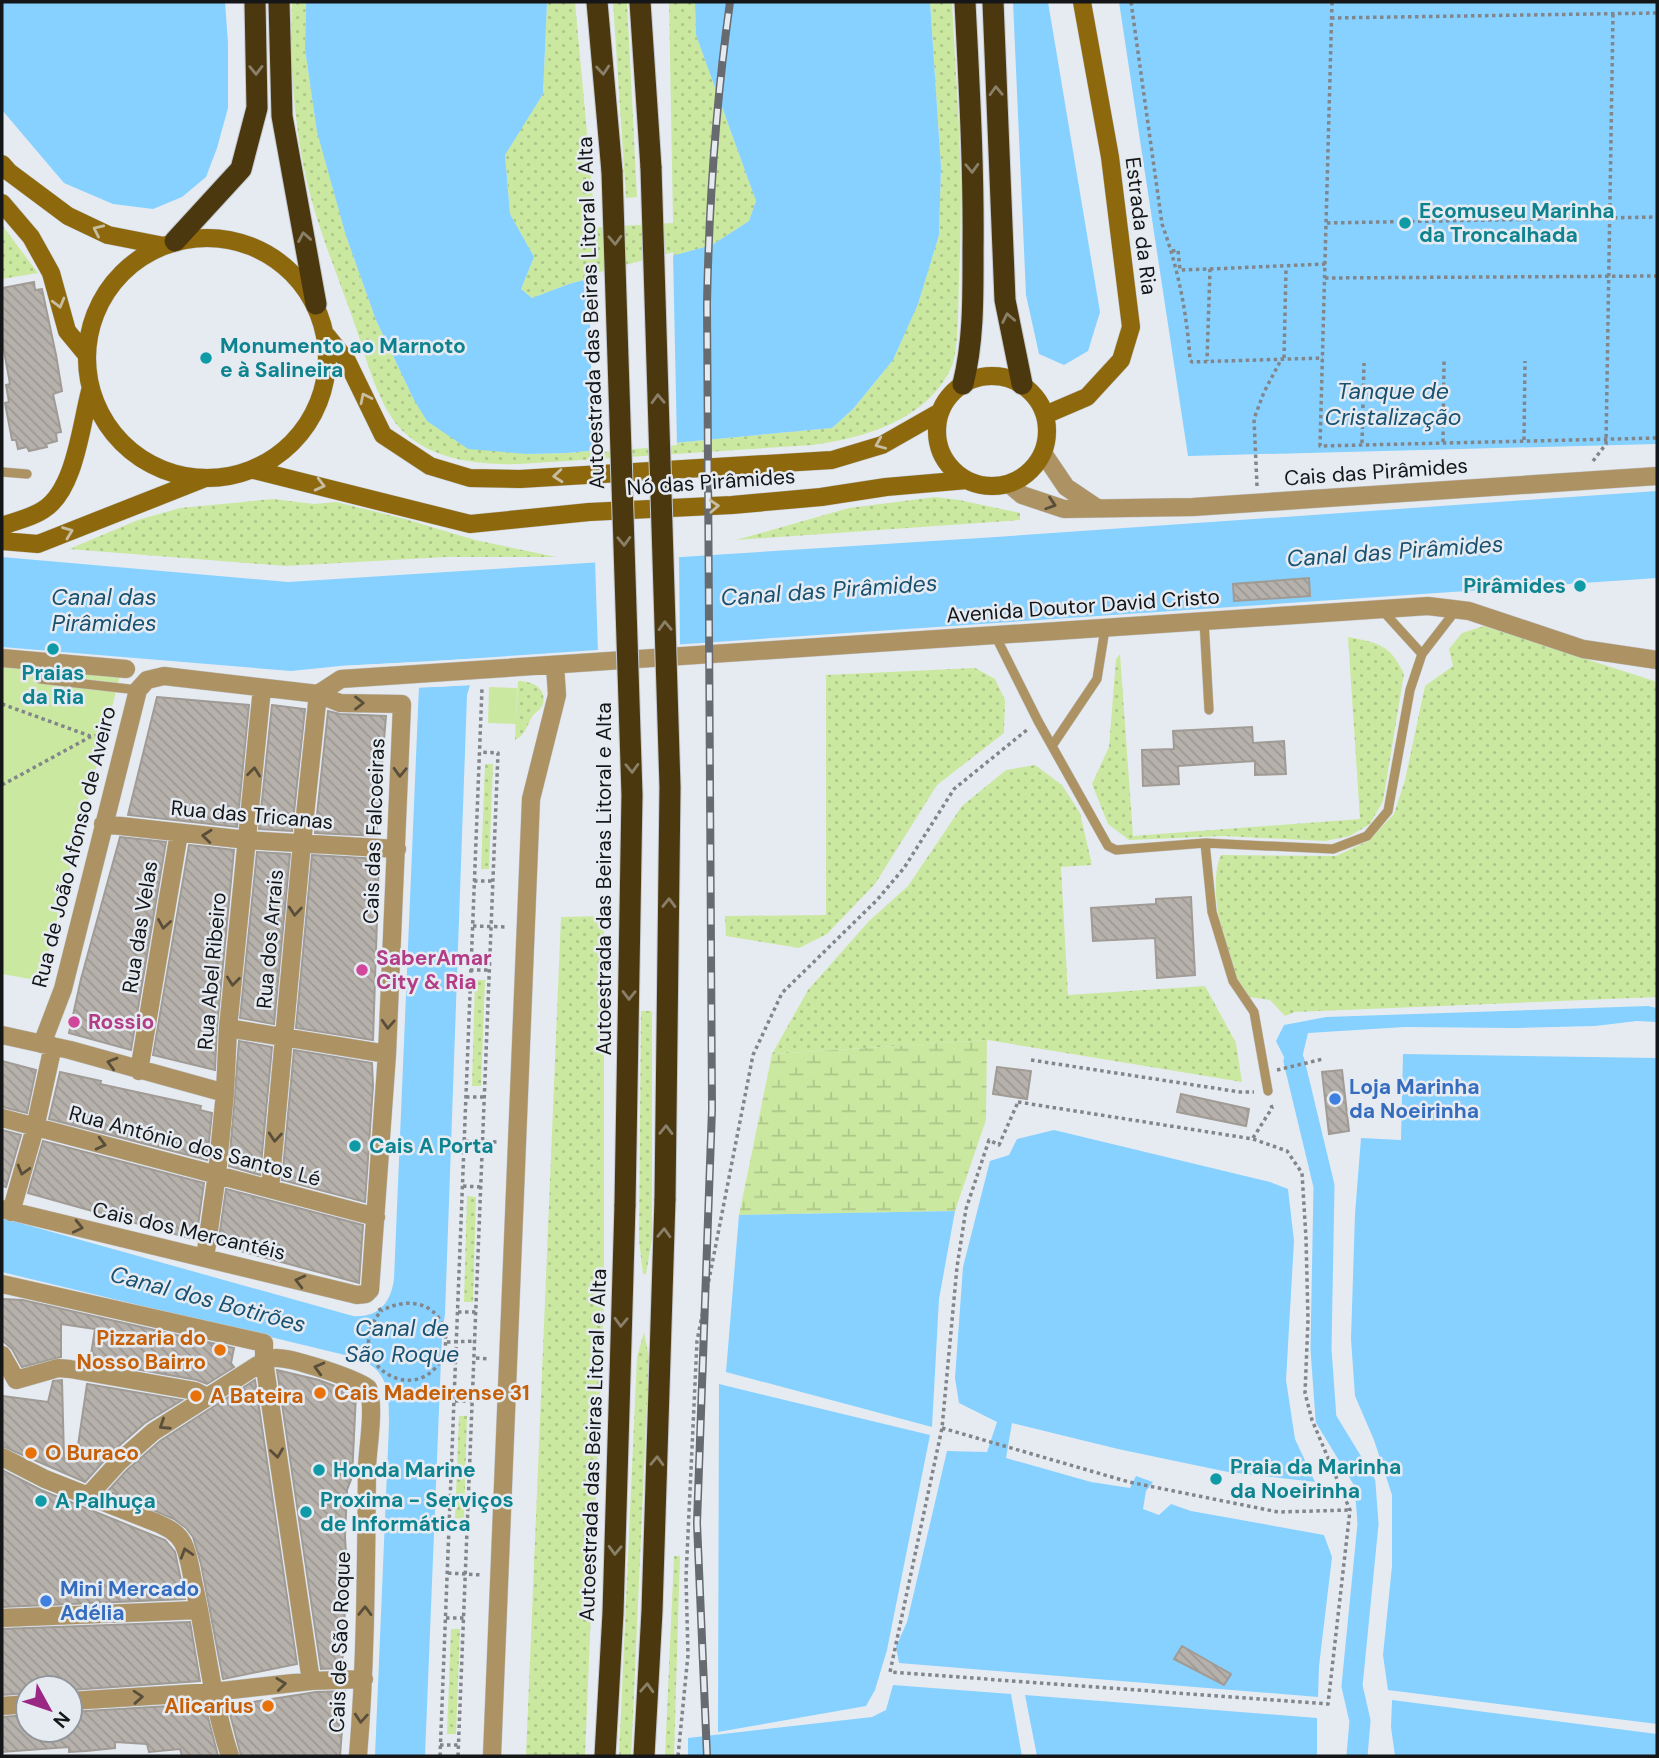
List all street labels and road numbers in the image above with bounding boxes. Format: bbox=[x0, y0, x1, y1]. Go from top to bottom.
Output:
street label: Autoestrada das Beiras Litoral e Alta bbox=[571, 136, 611, 490]
street label: Estrada da Ria bbox=[1119, 155, 1163, 297]
street label: Cais das Pirâmides bbox=[1283, 452, 1469, 492]
street label: Nó das Pirâmides bbox=[626, 462, 796, 502]
street label: Avenida Doutor David Cristo bbox=[945, 582, 1221, 630]
street label: Autoestrada das Beiras Litoral e Alta bbox=[590, 702, 618, 1056]
street label: Rua de João Afonso de Aveiro bbox=[25, 703, 123, 991]
street label: Cais das Falcoeiras bbox=[357, 737, 391, 925]
street label: Rua das Tricanas bbox=[170, 794, 334, 836]
street label: Rua das Velas bbox=[116, 859, 164, 995]
street label: Rua dos Arrais bbox=[250, 868, 290, 1010]
street label: Rua Abel Ribeiro bbox=[191, 891, 233, 1051]
street label: Rua António dos Santos Lé bbox=[66, 1099, 324, 1193]
street label: Cais dos Mercantéis bbox=[90, 1195, 288, 1267]
street label: Autoestrada das Beiras Litoral e Alta bbox=[573, 1268, 613, 1622]
street label: Cais de São Roque bbox=[323, 1551, 357, 1733]

